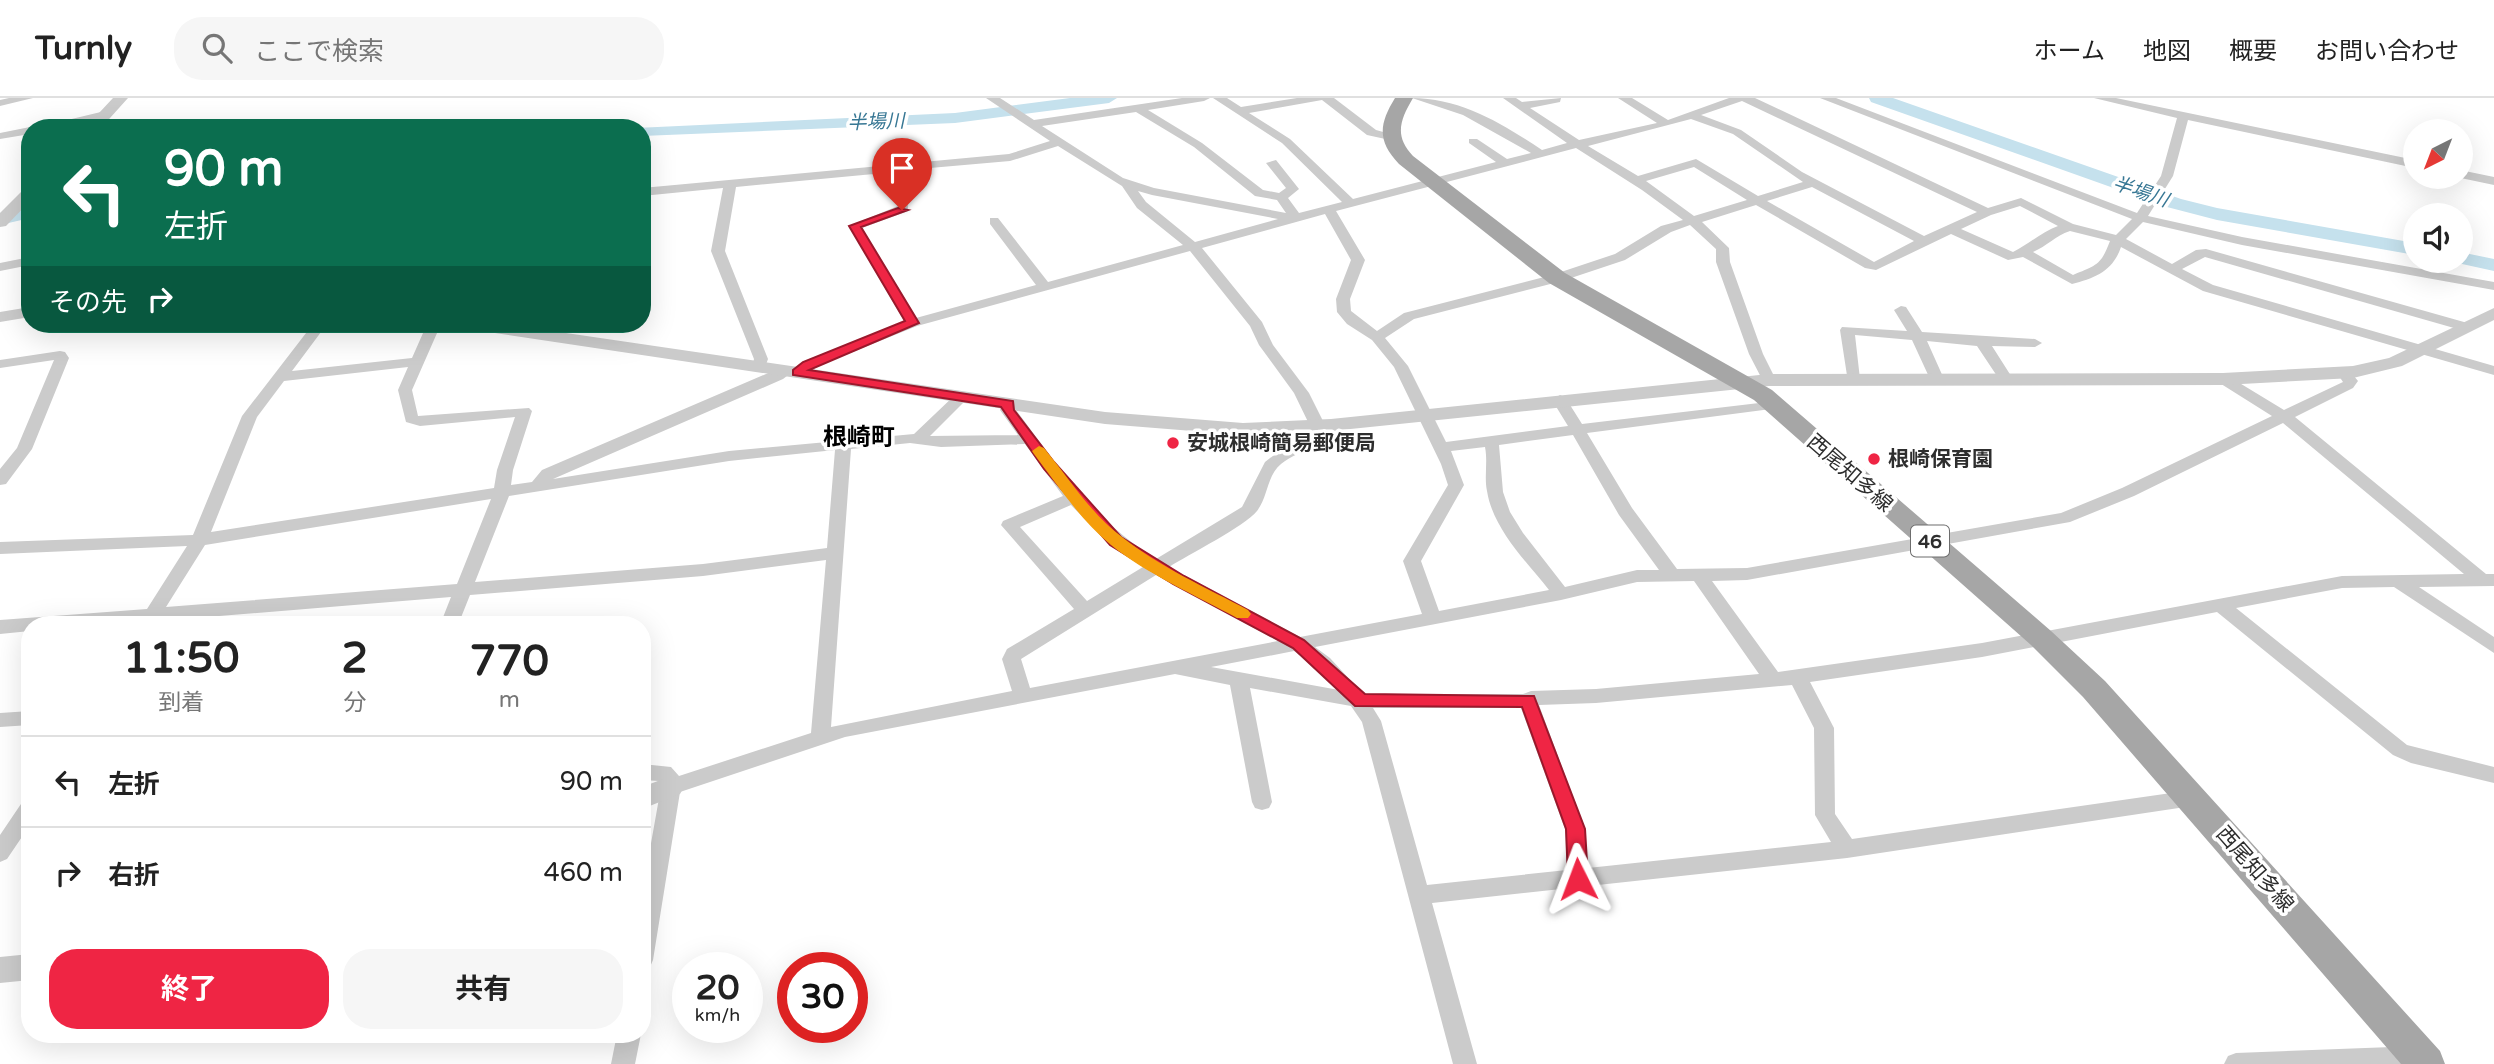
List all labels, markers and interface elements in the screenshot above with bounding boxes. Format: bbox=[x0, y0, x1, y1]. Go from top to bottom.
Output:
search box bbox=[174, 17, 664, 80]
text: Turnly bbox=[35, 29, 132, 68]
icon: search bbox=[198, 29, 236, 67]
text: ここで検索 bbox=[254, 36, 384, 67]
text: ホーム bbox=[2034, 37, 2105, 66]
text: 地図 bbox=[2143, 37, 2191, 66]
text: 概要 bbox=[2229, 37, 2277, 66]
text: お問い合わせ bbox=[2315, 37, 2459, 66]
water label: 半場川 bbox=[847, 110, 907, 134]
north arrow bbox=[2403, 119, 2473, 189]
map controls bbox=[2403, 119, 2473, 273]
pin bbox=[872, 138, 932, 210]
text: 90 m bbox=[164, 140, 283, 199]
icon: left bbox=[49, 147, 140, 238]
icon: arrive bbox=[883, 149, 921, 187]
water label: 半場川 bbox=[2110, 172, 2173, 212]
button: sound bbox=[2403, 203, 2473, 273]
text: 左折 bbox=[164, 208, 228, 246]
icon: right bbox=[141, 280, 179, 318]
text: その先 bbox=[49, 287, 127, 318]
district label: 根崎町 bbox=[823, 423, 895, 452]
street label: 西尾知多線 bbox=[1802, 430, 1897, 517]
place label: 安城根崎簡易郵便局 bbox=[1187, 431, 1376, 456]
marker: 安城根崎簡易郵便局 bbox=[1165, 435, 1181, 451]
place label: 根崎保育園 bbox=[1888, 447, 1993, 472]
marker: 根崎保育園 bbox=[1866, 451, 1882, 467]
road number: 46 bbox=[1911, 526, 1949, 556]
text: 11:50 bbox=[123, 633, 239, 684]
text: 2 bbox=[341, 633, 368, 684]
text: 770 bbox=[470, 636, 549, 687]
text: m bbox=[499, 686, 520, 714]
text: 到着 bbox=[158, 689, 204, 717]
text: 分 bbox=[343, 689, 366, 717]
icon: left bbox=[49, 763, 87, 801]
text: 90 m bbox=[560, 766, 623, 797]
text: 左折 bbox=[108, 769, 160, 800]
street label: 西尾知多線 bbox=[2211, 822, 2298, 917]
position arrow bbox=[1541, 842, 1615, 916]
icon: right bbox=[49, 854, 87, 892]
text: 460 m bbox=[543, 857, 623, 888]
text: 右折 bbox=[108, 860, 160, 891]
button: 終了 bbox=[49, 949, 329, 1029]
button: 共有 bbox=[343, 949, 623, 1029]
speed limit sign: 30 bbox=[777, 952, 868, 1043]
text: 20 bbox=[696, 967, 739, 1009]
text: km/h bbox=[695, 1004, 740, 1026]

